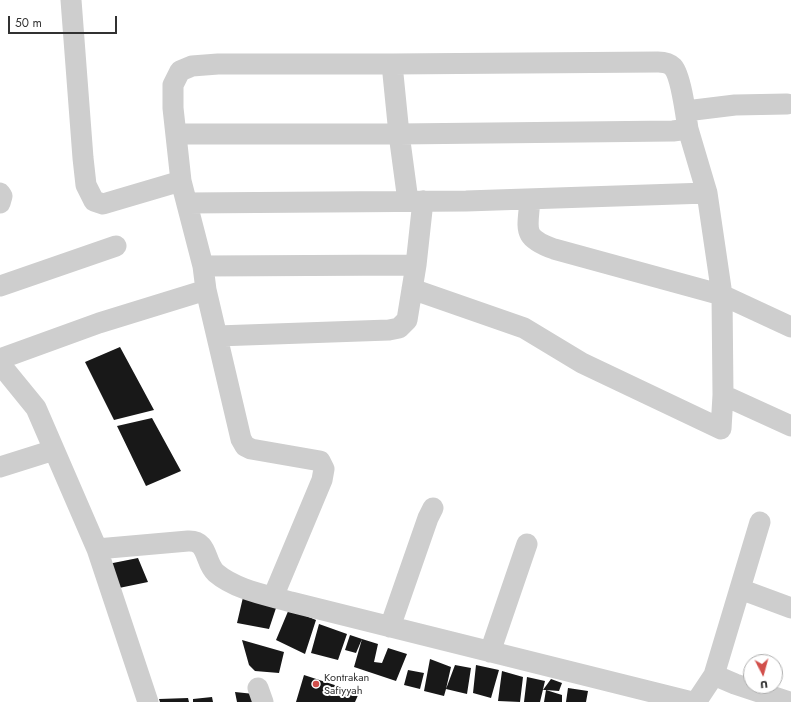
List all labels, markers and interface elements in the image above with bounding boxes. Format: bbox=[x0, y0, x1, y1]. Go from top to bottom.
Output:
scale bar bbox=[10, 8, 119, 34]
text: 50 m bbox=[15, 14, 42, 32]
north arrow bbox=[743, 654, 783, 694]
place label: Kontrakan Safiyyah bbox=[324, 671, 369, 697]
text: U bbox=[759, 677, 769, 693]
marker: Kontrakan Safiyyah bbox=[311, 679, 321, 689]

